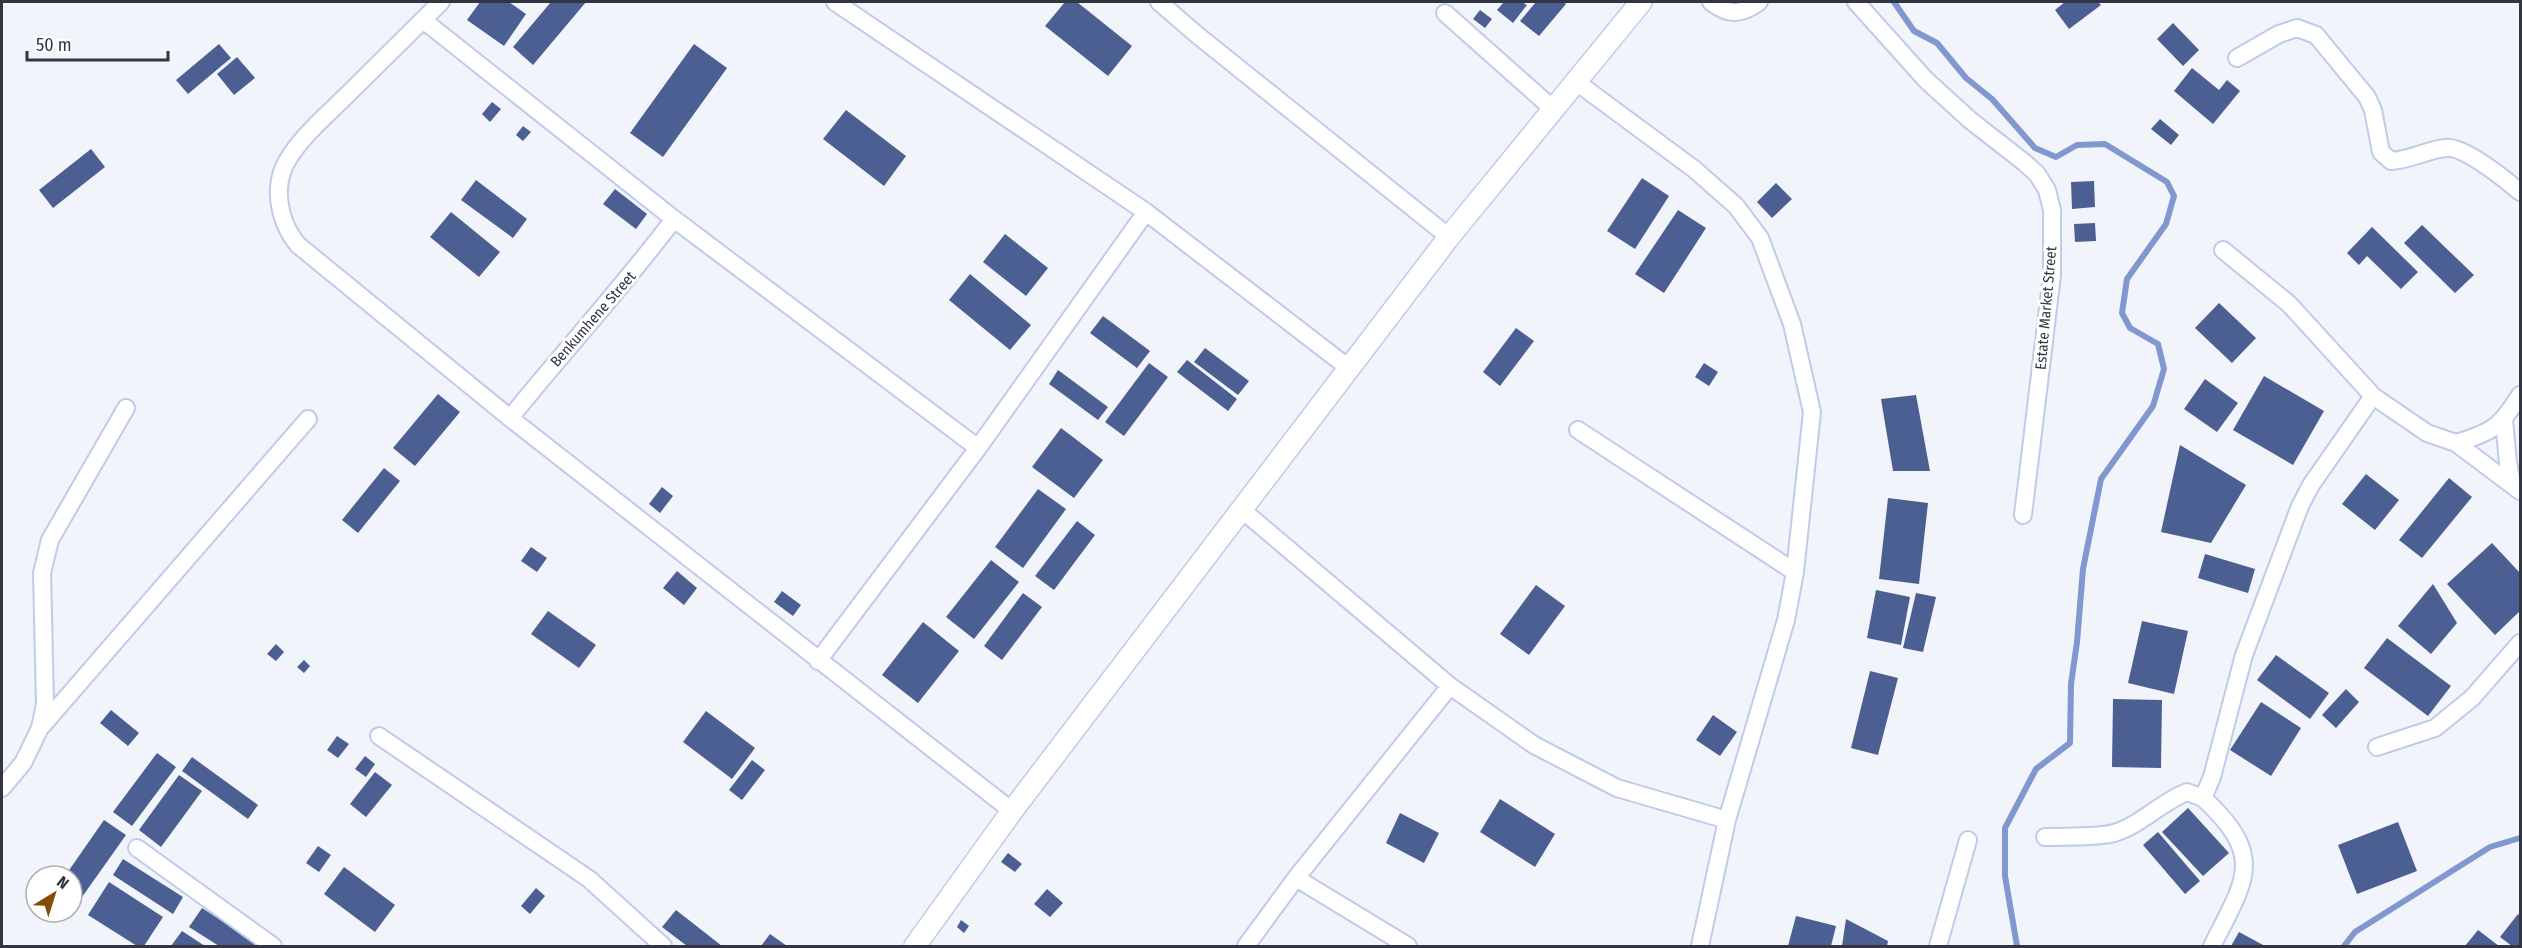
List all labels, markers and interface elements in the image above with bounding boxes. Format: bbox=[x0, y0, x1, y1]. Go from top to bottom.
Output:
scale bar bbox=[27, 24, 168, 62]
text: 50 m bbox=[36, 34, 72, 56]
street label: Estate Market Street bbox=[2032, 245, 2060, 371]
street label: Benkumhene Street bbox=[547, 267, 639, 370]
north arrow bbox=[24, 864, 84, 924]
text: N bbox=[53, 872, 73, 893]

